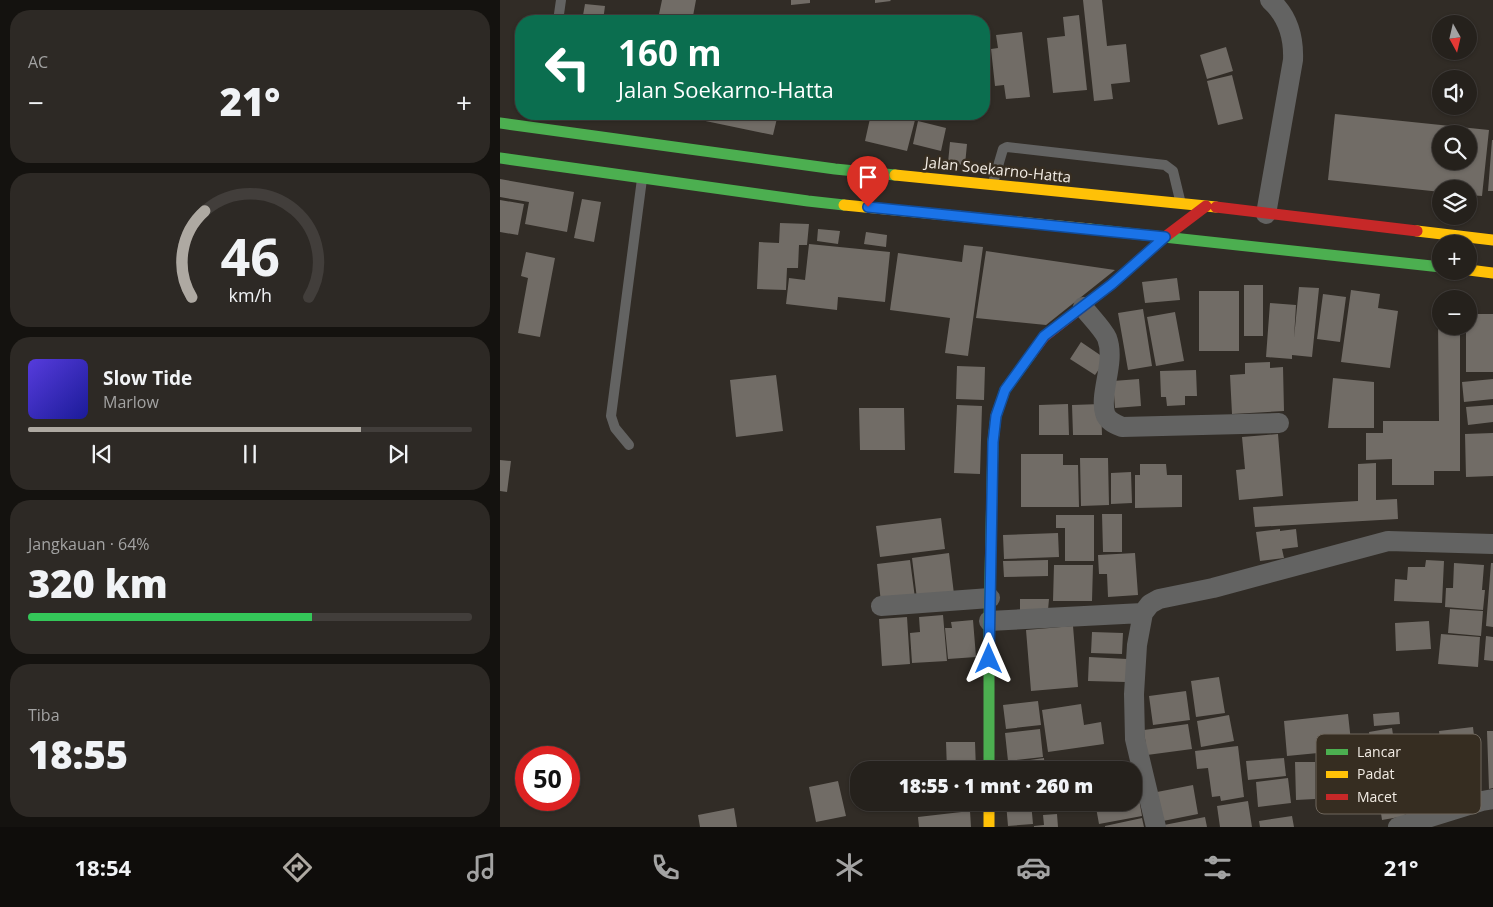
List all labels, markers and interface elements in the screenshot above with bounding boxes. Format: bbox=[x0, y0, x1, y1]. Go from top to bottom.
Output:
north arrow bbox=[1432, 15, 1478, 60]
map controls bbox=[1432, 15, 1477, 335]
text: 160 m bbox=[618, 29, 722, 76]
icon: left bbox=[535, 35, 600, 100]
text: AC bbox=[28, 51, 48, 73]
button: sound bbox=[1432, 70, 1477, 115]
text: Jalan Soekarno-Hatta bbox=[618, 74, 834, 104]
text: 21° bbox=[220, 75, 280, 127]
text: − bbox=[28, 83, 44, 121]
text: + bbox=[456, 83, 472, 121]
button: search bbox=[1432, 125, 1477, 170]
street label: Jalan Soekarno-Hatta bbox=[922, 151, 1072, 187]
pin bbox=[847, 156, 889, 207]
icon: arrive bbox=[854, 163, 882, 191]
button: layers bbox=[1432, 180, 1477, 225]
text: 46 bbox=[220, 220, 280, 291]
button: + bbox=[1432, 235, 1477, 280]
text: km/h bbox=[228, 283, 272, 307]
button: − bbox=[1432, 290, 1477, 335]
text: Slow Tide bbox=[103, 365, 192, 391]
text: Marlow bbox=[103, 391, 159, 413]
icon: previous bbox=[88, 440, 116, 468]
icon: pause bbox=[236, 440, 264, 468]
icon: next bbox=[384, 440, 412, 468]
text: Jangkauan · 64% bbox=[28, 533, 150, 555]
text: 320 km bbox=[28, 557, 168, 609]
position arrow bbox=[962, 632, 1014, 684]
text: Tiba bbox=[28, 704, 60, 726]
text: 18:55 bbox=[28, 728, 128, 780]
legend bbox=[1316, 734, 1481, 814]
text: Lancar bbox=[1357, 742, 1401, 761]
speed limit sign: 50 bbox=[515, 746, 580, 811]
text: Padat bbox=[1357, 764, 1395, 783]
text: 18:55 · 1 mnt · 260 m bbox=[899, 773, 1093, 799]
text: Macet bbox=[1357, 787, 1397, 806]
icon: directions bbox=[280, 850, 315, 885]
icon: music bbox=[464, 850, 499, 885]
icon: phone bbox=[648, 850, 683, 885]
icon: climate bbox=[832, 850, 867, 885]
icon: car bbox=[1016, 850, 1051, 885]
icon: filters bbox=[1200, 850, 1235, 885]
text: 18:54 bbox=[74, 852, 131, 882]
text: 21° bbox=[1384, 852, 1418, 882]

